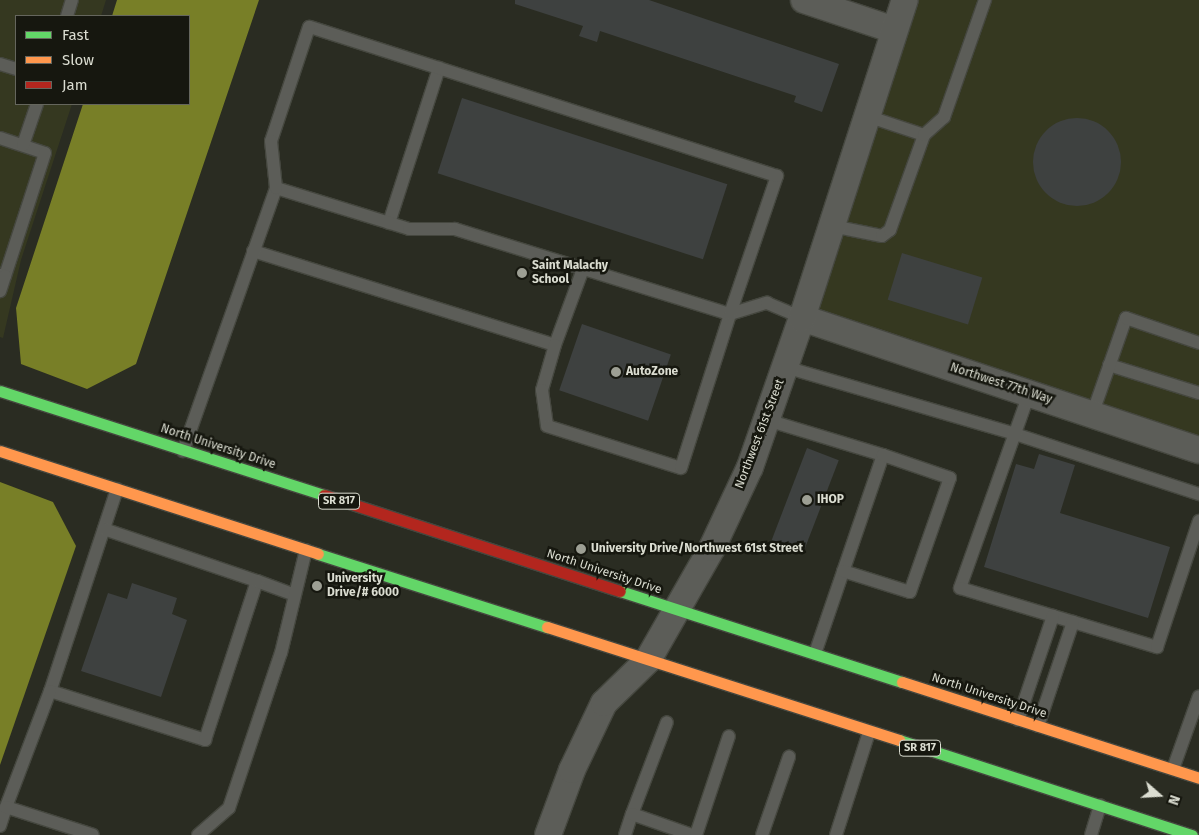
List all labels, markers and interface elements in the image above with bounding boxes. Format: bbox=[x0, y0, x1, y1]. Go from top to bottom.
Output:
legend bbox=[15, 15, 190, 105]
text: Fast bbox=[62, 26, 89, 44]
text: Slow bbox=[62, 51, 94, 69]
text: Jam bbox=[62, 76, 88, 94]
place label: Saint Malachy School bbox=[532, 259, 608, 287]
marker: Saint Malachy School bbox=[516, 267, 528, 279]
street label: Northwest 77th Way bbox=[948, 361, 1054, 407]
place label: AutoZone bbox=[626, 365, 678, 379]
marker: AutoZone bbox=[610, 366, 622, 378]
street label: Northwest 61st Street bbox=[732, 377, 788, 491]
street label: North University Drive bbox=[159, 422, 277, 472]
road number: SR 817 bbox=[318, 492, 360, 510]
place label: IHOP bbox=[817, 493, 844, 507]
marker: IHOP bbox=[801, 494, 813, 506]
place label: University Drive/Northwest 61st Street bbox=[591, 542, 803, 556]
marker: University Drive/Northwest 61st Street bbox=[575, 543, 587, 555]
street label: North University Drive bbox=[545, 547, 663, 597]
place label: University Drive/# 6000 bbox=[327, 572, 399, 600]
marker: University Drive/# 6000 bbox=[311, 580, 323, 592]
street label: North University Drive bbox=[930, 671, 1048, 721]
road number: SR 817 bbox=[899, 740, 941, 756]
north arrow bbox=[1134, 770, 1184, 820]
text: N bbox=[1164, 793, 1183, 807]

